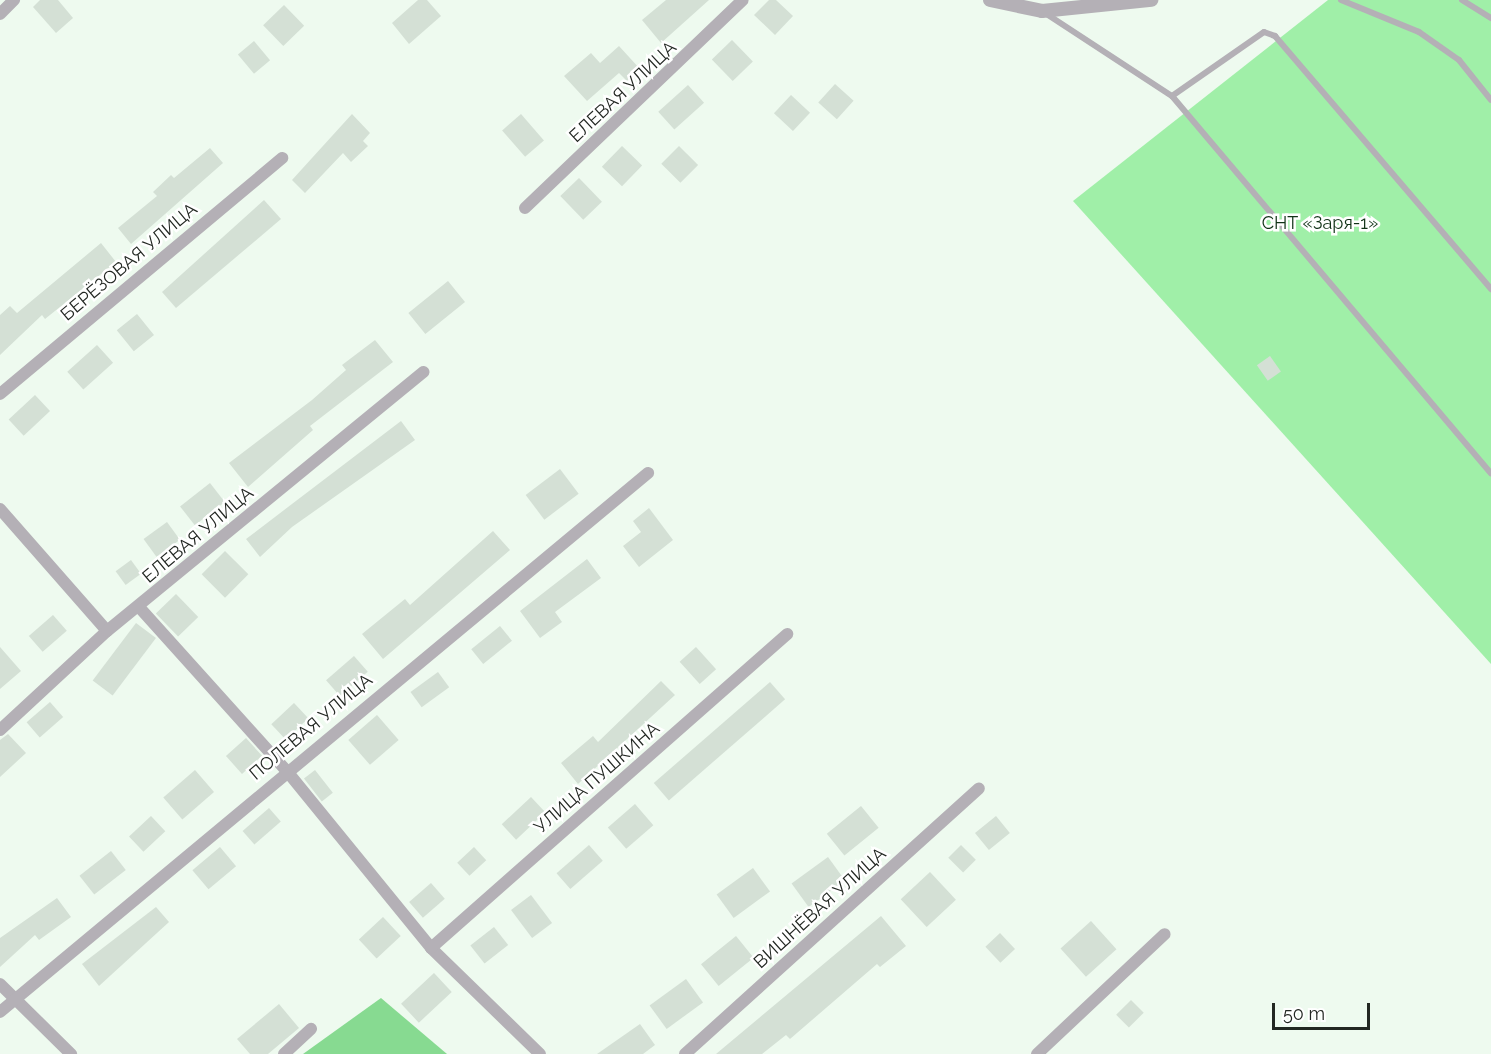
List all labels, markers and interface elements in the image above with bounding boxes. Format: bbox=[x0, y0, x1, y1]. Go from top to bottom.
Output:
street label: ЕЛЕВАЯ УЛИЦА bbox=[565, 37, 681, 147]
street label: БЕРЁЗОВАЯ УЛИЦА bbox=[56, 199, 202, 325]
park label: СНТ «Заря-1» bbox=[1261, 212, 1379, 234]
street label: ЕЛЕВАЯ УЛИЦА bbox=[138, 482, 258, 588]
street label: ПОЛЕВАЯ УЛИЦА bbox=[245, 669, 377, 785]
street label: УЛИЦА ПУШКИНА bbox=[530, 718, 664, 838]
street label: ВИШНЁВАЯ УЛИЦА bbox=[750, 843, 890, 973]
scale bar bbox=[1275, 991, 1372, 1029]
text: 50 m bbox=[1283, 1003, 1325, 1024]

